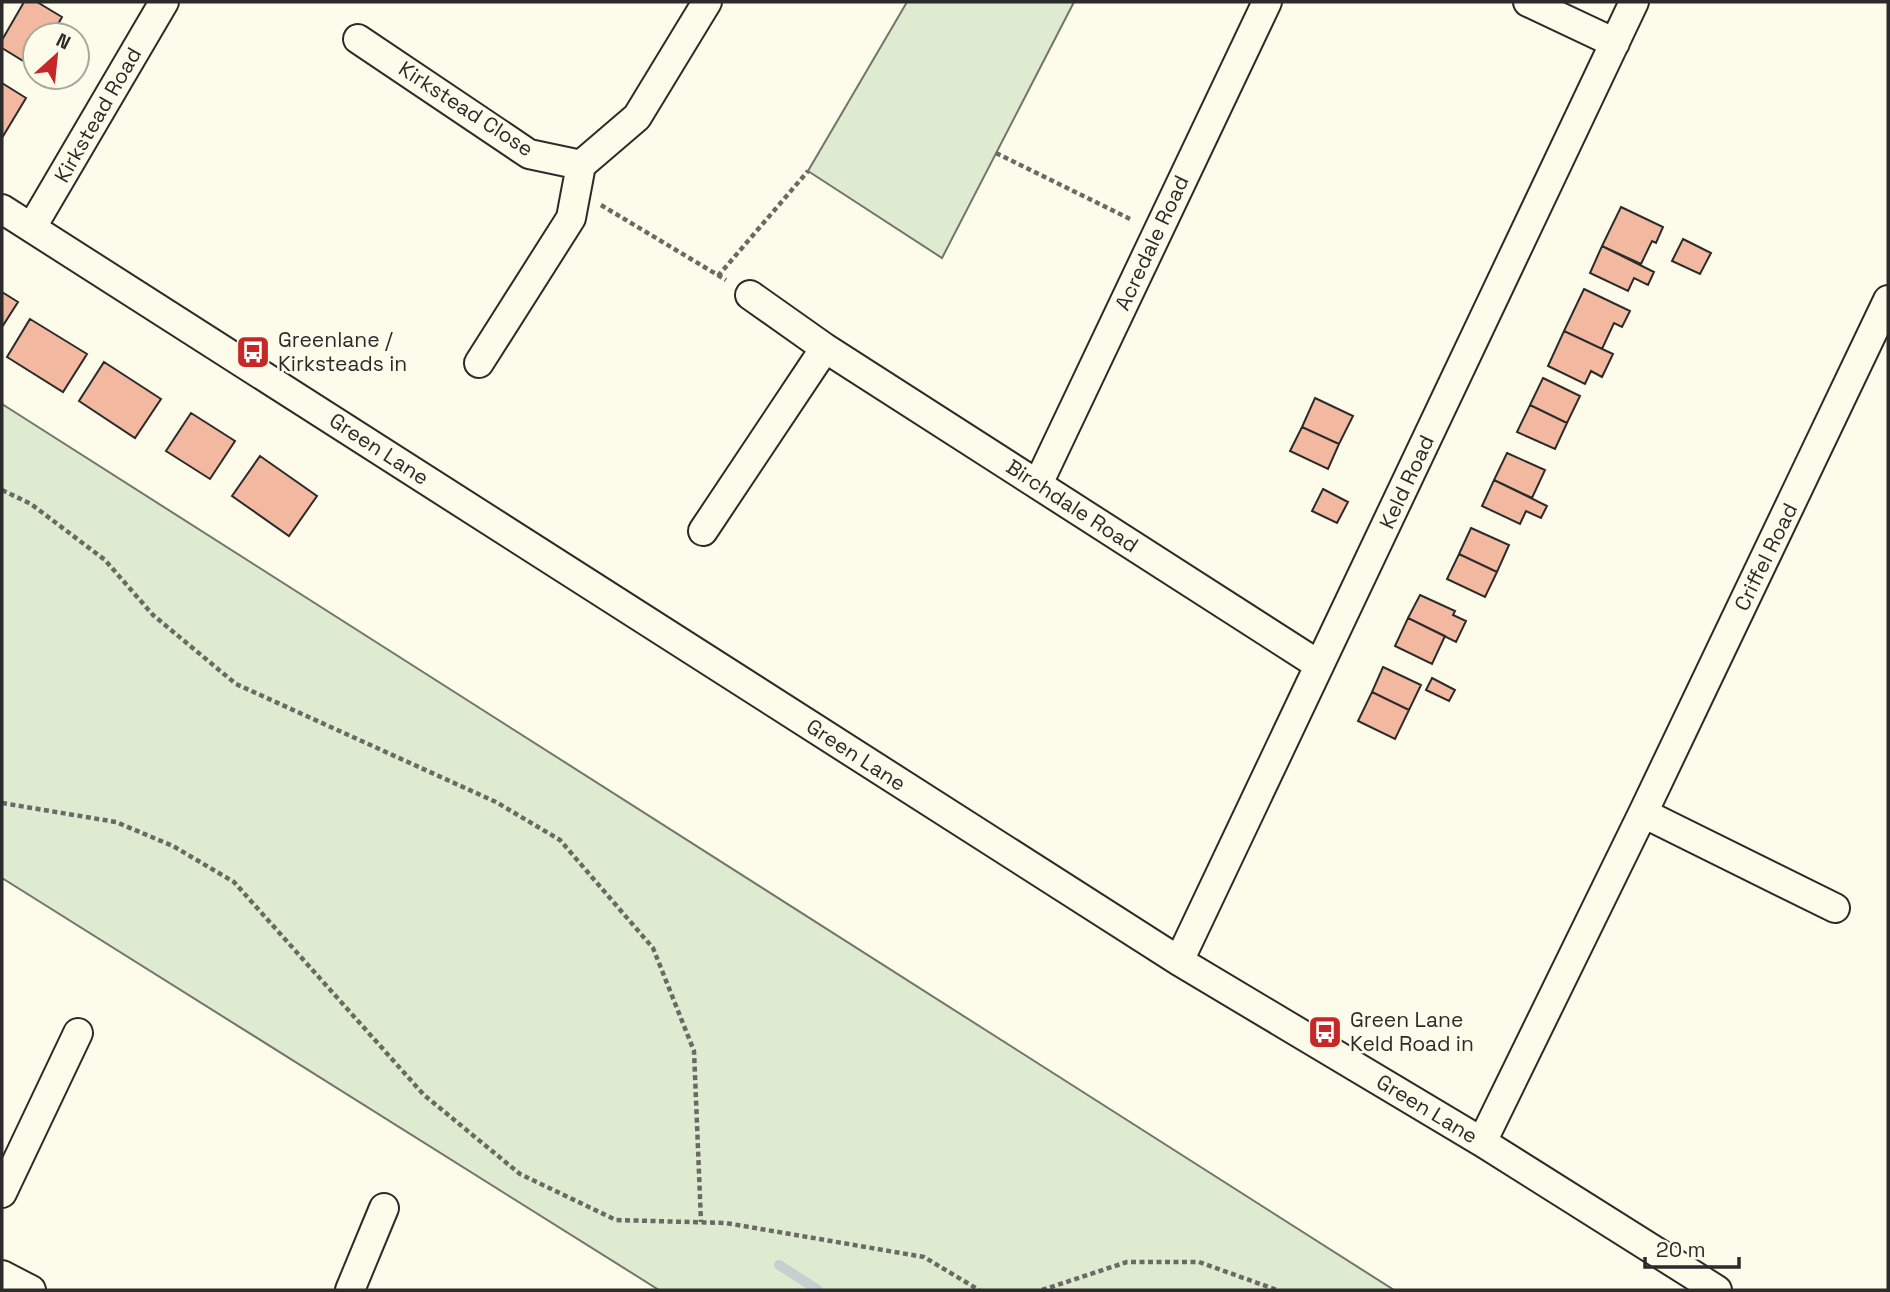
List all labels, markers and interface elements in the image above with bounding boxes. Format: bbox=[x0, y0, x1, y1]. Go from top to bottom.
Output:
north arrow bbox=[21, 21, 91, 91]
text: N bbox=[52, 27, 75, 55]
street label: Kirkstead Road bbox=[48, 42, 147, 187]
street label: Kirkstead Close bbox=[394, 55, 539, 162]
street label: Acredale Road bbox=[1108, 171, 1195, 315]
place label: Greenlane / Kirksteads in bbox=[278, 326, 407, 377]
bus stop icon: Greenlane / Kirksteads in bbox=[234, 333, 272, 371]
street label: Green Lane bbox=[324, 406, 434, 491]
street label: Keld Road bbox=[1373, 431, 1440, 533]
street label: Birchdale Road bbox=[1001, 453, 1143, 558]
street label: Criffel Road bbox=[1728, 498, 1803, 615]
street label: Green Lane bbox=[801, 712, 911, 797]
place label: Green Lane Keld Road in bbox=[1350, 1006, 1474, 1057]
bus stop icon: Green Lane Keld Road in bbox=[1306, 1013, 1344, 1051]
street label: Green Lane bbox=[1372, 1068, 1483, 1149]
scale bar bbox=[1645, 1226, 1740, 1270]
text: 20 m bbox=[1656, 1236, 1706, 1263]

